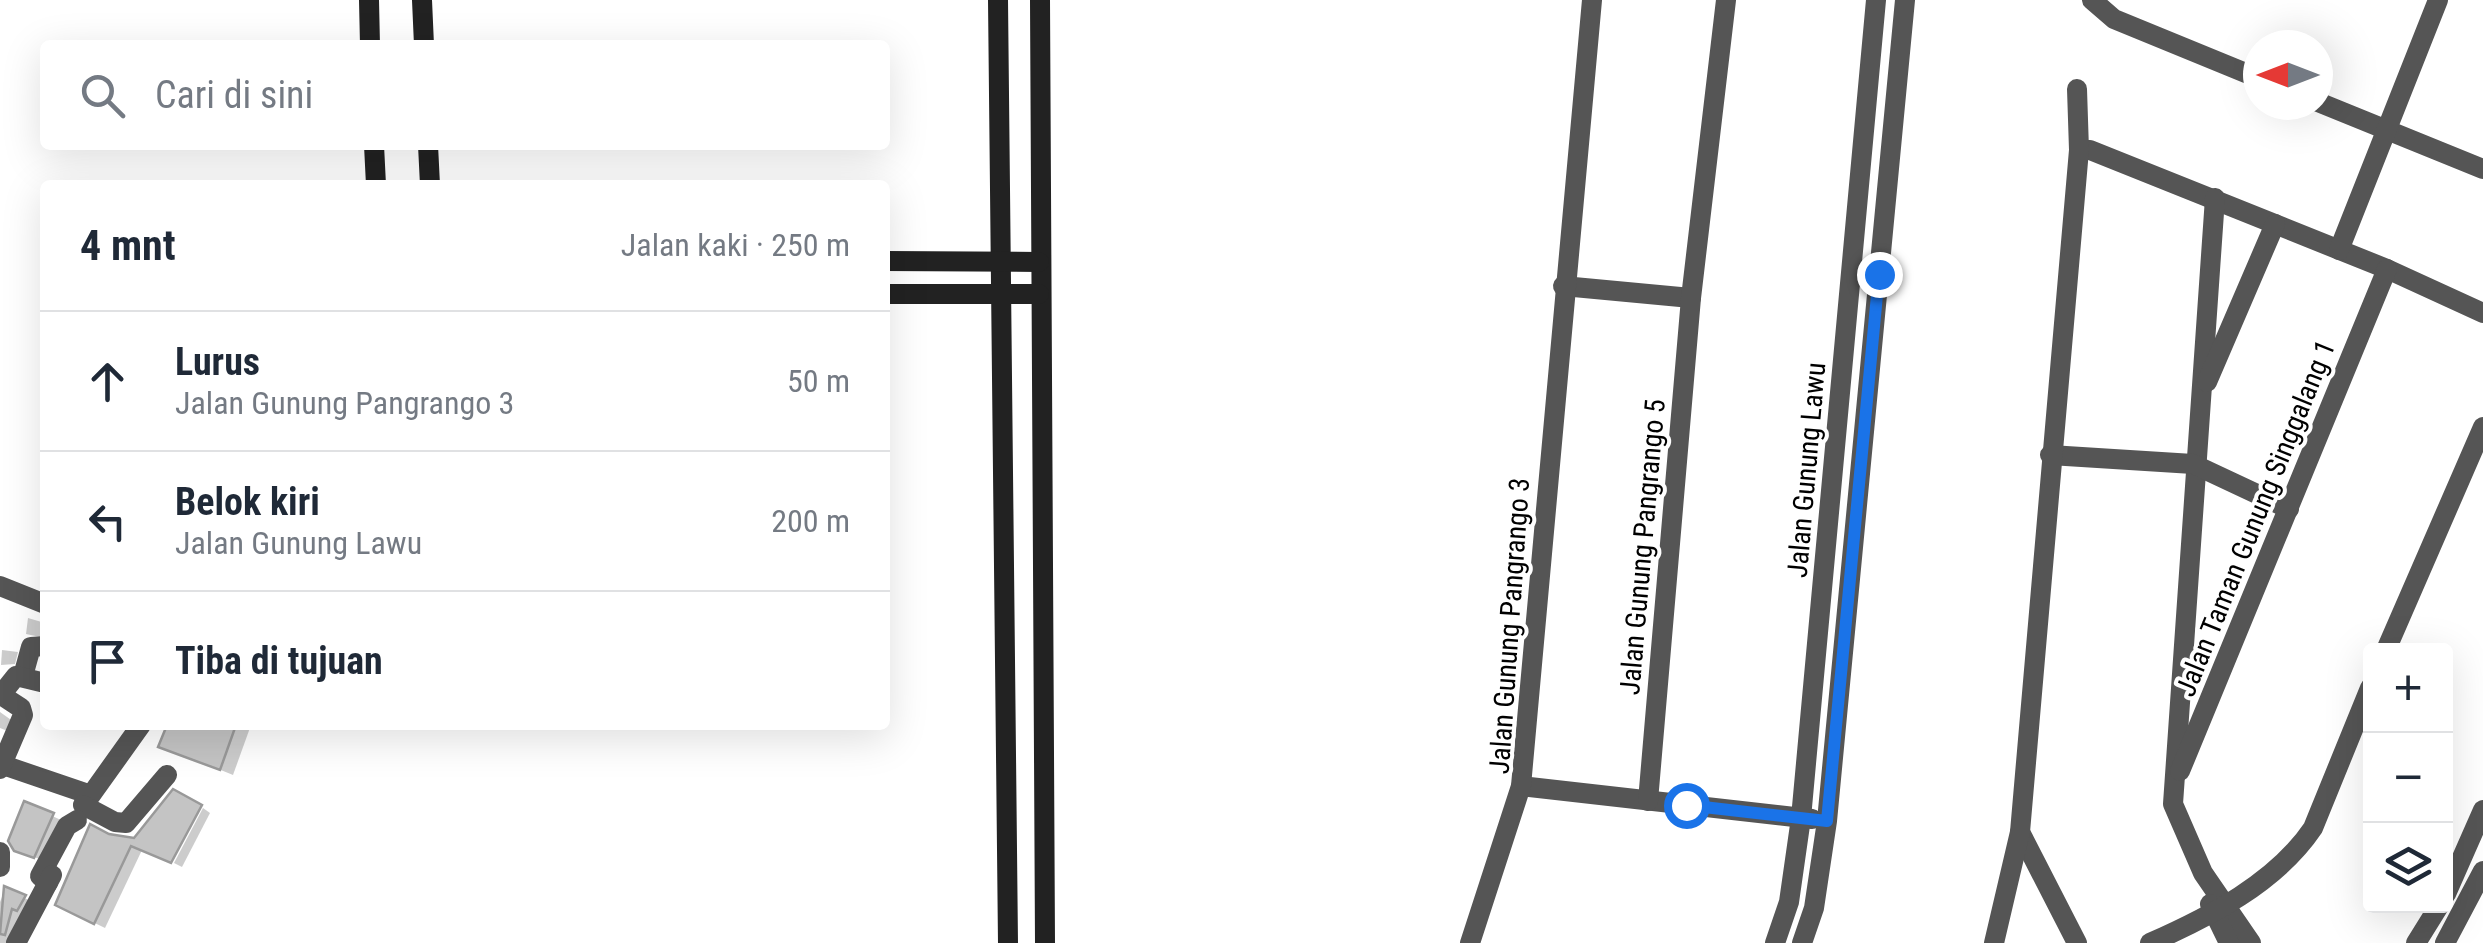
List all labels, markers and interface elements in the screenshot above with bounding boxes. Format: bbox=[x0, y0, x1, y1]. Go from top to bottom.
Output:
north arrow bbox=[2243, 30, 2333, 120]
search box bbox=[40, 40, 890, 150]
icon: search bbox=[75, 68, 130, 123]
text: Cari di sini bbox=[155, 73, 313, 117]
text: 4 mnt bbox=[80, 221, 176, 270]
text: Jalan kaki · 250 m bbox=[621, 226, 850, 264]
route end bbox=[1857, 252, 1903, 298]
street label: Jalan Taman Gunung Singgalang 1 bbox=[2169, 335, 2342, 701]
text: Lurus bbox=[175, 340, 260, 384]
icon: ahead bbox=[80, 354, 135, 409]
street label: Jalan Gunung Lawu bbox=[1781, 361, 1832, 579]
text: 50 m bbox=[787, 362, 850, 400]
text: Jalan Gunung Pangrango 3 bbox=[175, 384, 514, 422]
street label: Jalan Gunung Pangrango 5 bbox=[1613, 398, 1672, 696]
street label: Jalan Gunung Pangrango 3 bbox=[1483, 477, 1536, 775]
text: Belok kiri bbox=[175, 480, 320, 524]
icon: left bbox=[80, 494, 135, 549]
text: 200 m bbox=[771, 502, 850, 540]
text: Jalan Gunung Lawu bbox=[175, 524, 422, 562]
icon: arrive bbox=[80, 634, 135, 689]
text: Tiba di tujuan bbox=[175, 639, 383, 683]
map controls bbox=[2363, 643, 2453, 913]
button: + bbox=[2363, 643, 2453, 733]
button: − bbox=[2363, 733, 2453, 823]
route start bbox=[1664, 783, 1710, 829]
button: layers bbox=[2363, 823, 2453, 913]

